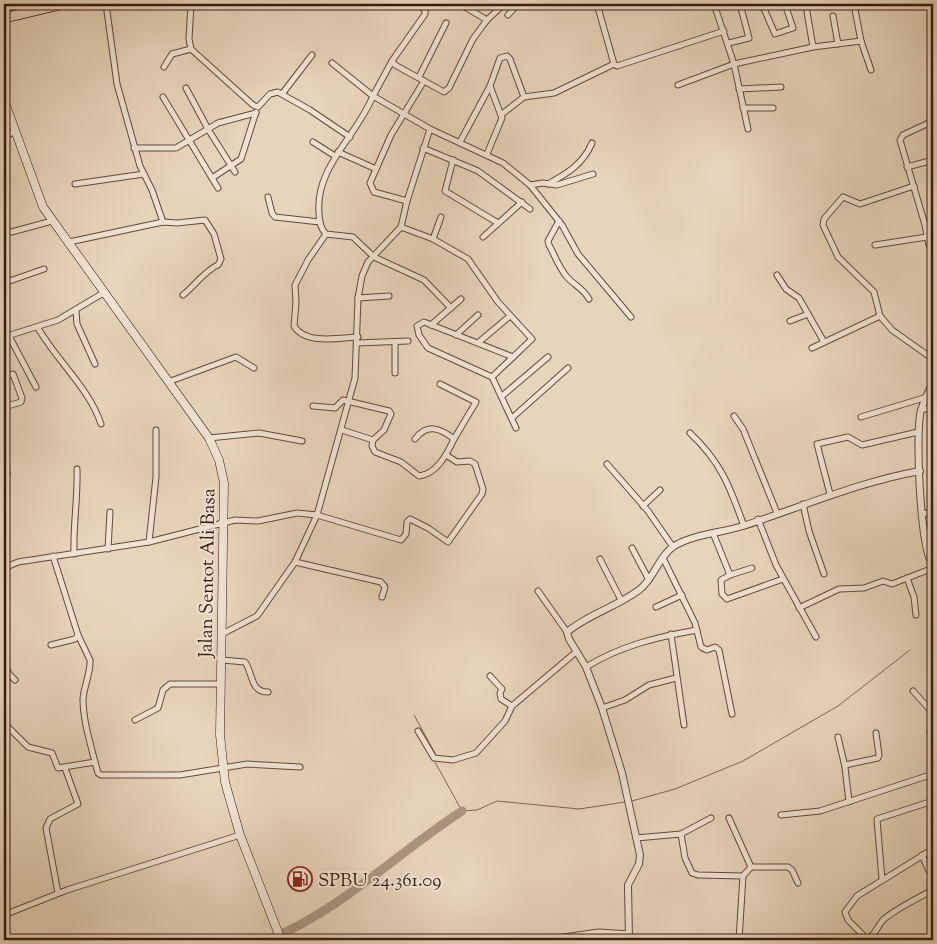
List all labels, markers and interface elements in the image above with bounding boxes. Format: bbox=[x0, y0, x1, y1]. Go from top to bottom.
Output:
street label: Jalan Sentot Ali Basa bbox=[194, 488, 223, 659]
fuel station icon: SPBU 24.361.09 bbox=[287, 866, 313, 892]
place label: SPBU 24.361.09 bbox=[318, 868, 442, 895]

